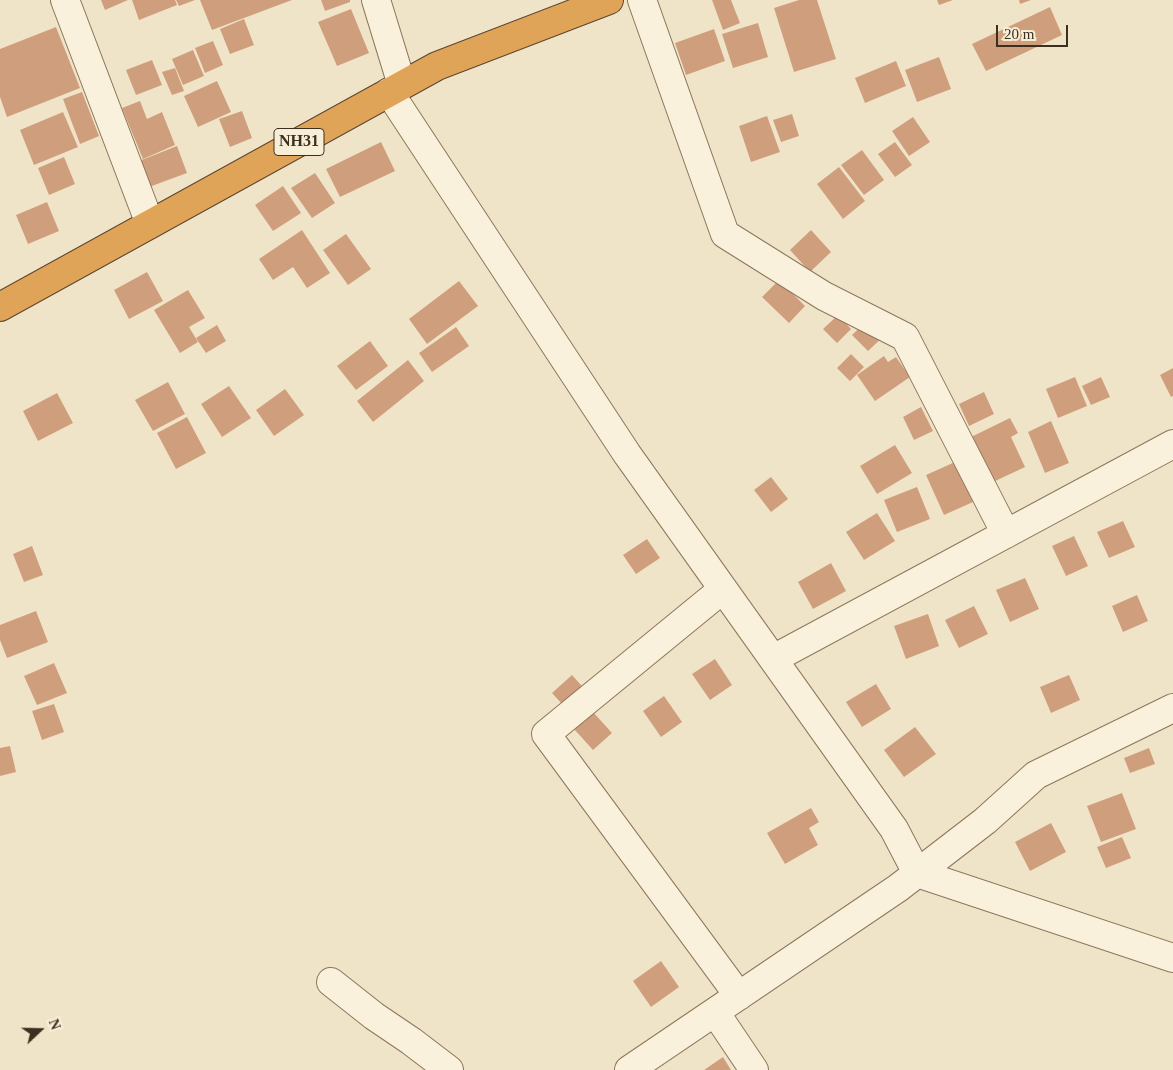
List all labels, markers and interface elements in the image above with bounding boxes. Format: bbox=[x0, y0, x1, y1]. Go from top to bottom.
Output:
scale bar bbox=[998, 15, 1070, 47]
text: 20 m bbox=[1004, 26, 1034, 42]
road number: NH31 bbox=[274, 128, 324, 156]
north arrow bbox=[15, 1005, 65, 1055]
text: N bbox=[46, 1017, 63, 1032]

